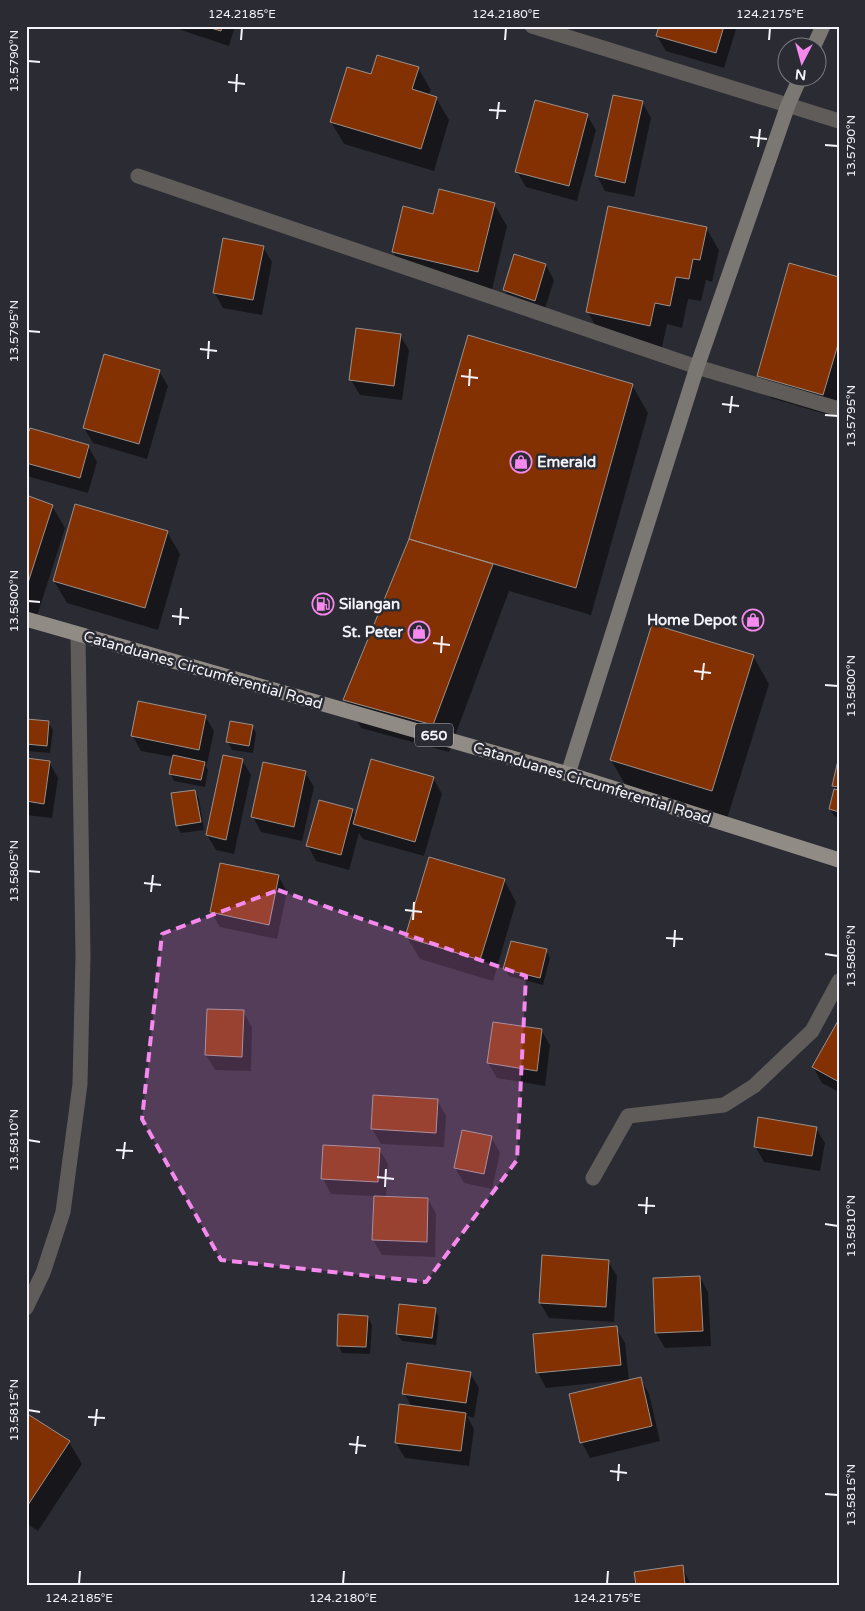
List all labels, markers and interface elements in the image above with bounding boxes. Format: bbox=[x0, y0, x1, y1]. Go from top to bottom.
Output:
text: 124.2185°E bbox=[208, 7, 276, 21]
text: 124.2180°E bbox=[472, 7, 540, 21]
text: 124.2175°E bbox=[736, 7, 804, 21]
text: 13.5790°N bbox=[7, 30, 21, 92]
north arrow bbox=[778, 38, 828, 88]
text: N bbox=[794, 65, 807, 83]
text: 13.5790°N bbox=[844, 115, 858, 177]
text: 13.5795°N bbox=[7, 300, 21, 362]
text: 13.5795°N bbox=[844, 385, 858, 447]
shop icon: Emerald bbox=[509, 450, 533, 474]
place label: Emerald bbox=[537, 453, 596, 471]
text: 13.5800°N bbox=[7, 570, 21, 632]
fuel station icon: Silangan bbox=[311, 592, 335, 616]
place label: Silangan bbox=[339, 595, 400, 614]
shop icon: Home Depot bbox=[741, 608, 765, 632]
place label: Home Depot bbox=[647, 611, 737, 630]
shop icon: St. Peter bbox=[407, 620, 431, 644]
place label: St. Peter bbox=[342, 623, 403, 641]
street label: Catanduanes Circumferential Road bbox=[81, 627, 325, 713]
text: 13.5800°N bbox=[844, 655, 858, 717]
road number: 650 bbox=[415, 724, 453, 746]
street label: Catanduanes Circumferential Road bbox=[471, 738, 713, 828]
text: 13.5805°N bbox=[7, 840, 21, 902]
text: 13.5805°N bbox=[844, 925, 858, 987]
text: 13.5810°N bbox=[7, 1109, 21, 1171]
text: 13.5810°N bbox=[844, 1195, 858, 1257]
text: 13.5815°N bbox=[7, 1379, 21, 1441]
text: 13.5815°N bbox=[844, 1464, 858, 1526]
text: 124.2185°E bbox=[45, 1591, 113, 1605]
text: 124.2180°E bbox=[309, 1591, 377, 1605]
text: 124.2175°E bbox=[573, 1591, 641, 1605]

